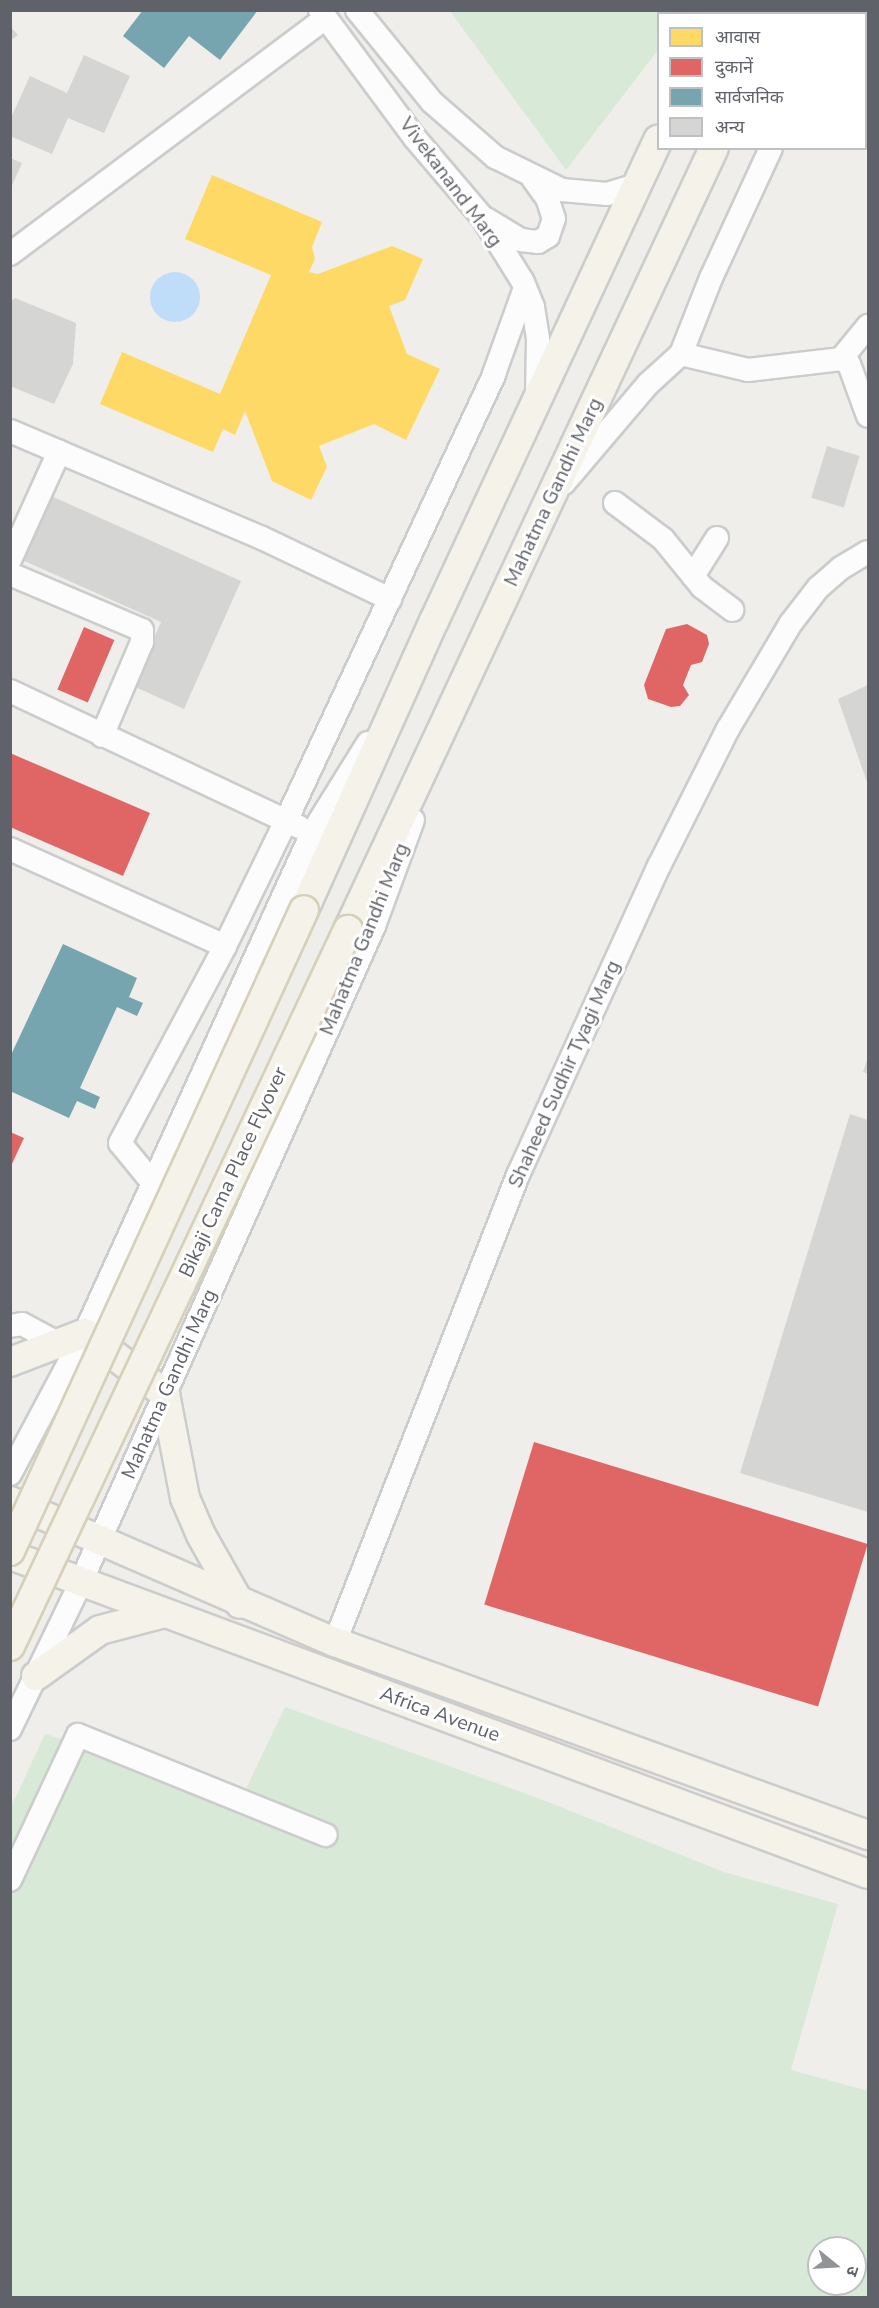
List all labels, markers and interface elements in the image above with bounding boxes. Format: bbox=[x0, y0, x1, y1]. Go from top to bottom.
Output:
legend bbox=[657, 12, 867, 150]
text: आवास bbox=[715, 25, 760, 49]
text: दुकानें bbox=[715, 55, 753, 79]
text: सार्वजनिक bbox=[715, 85, 784, 109]
street label: Vivekanand Marg bbox=[394, 112, 508, 252]
text: अन्य bbox=[715, 115, 745, 139]
street label: Mahatma Gandhi Marg bbox=[499, 394, 607, 590]
street label: Mahatma Gandhi Marg bbox=[314, 839, 414, 1039]
street label: Shaheed Sudhir Tyagi Marg bbox=[503, 957, 625, 1191]
street label: Bikaji Cama Place Flyover bbox=[174, 1063, 292, 1281]
street label: Mahatma Gandhi Marg bbox=[116, 1285, 222, 1483]
street label: Africa Avenue bbox=[377, 1681, 503, 1747]
north arrow bbox=[807, 2236, 867, 2296]
text: उ bbox=[840, 2263, 864, 2279]

